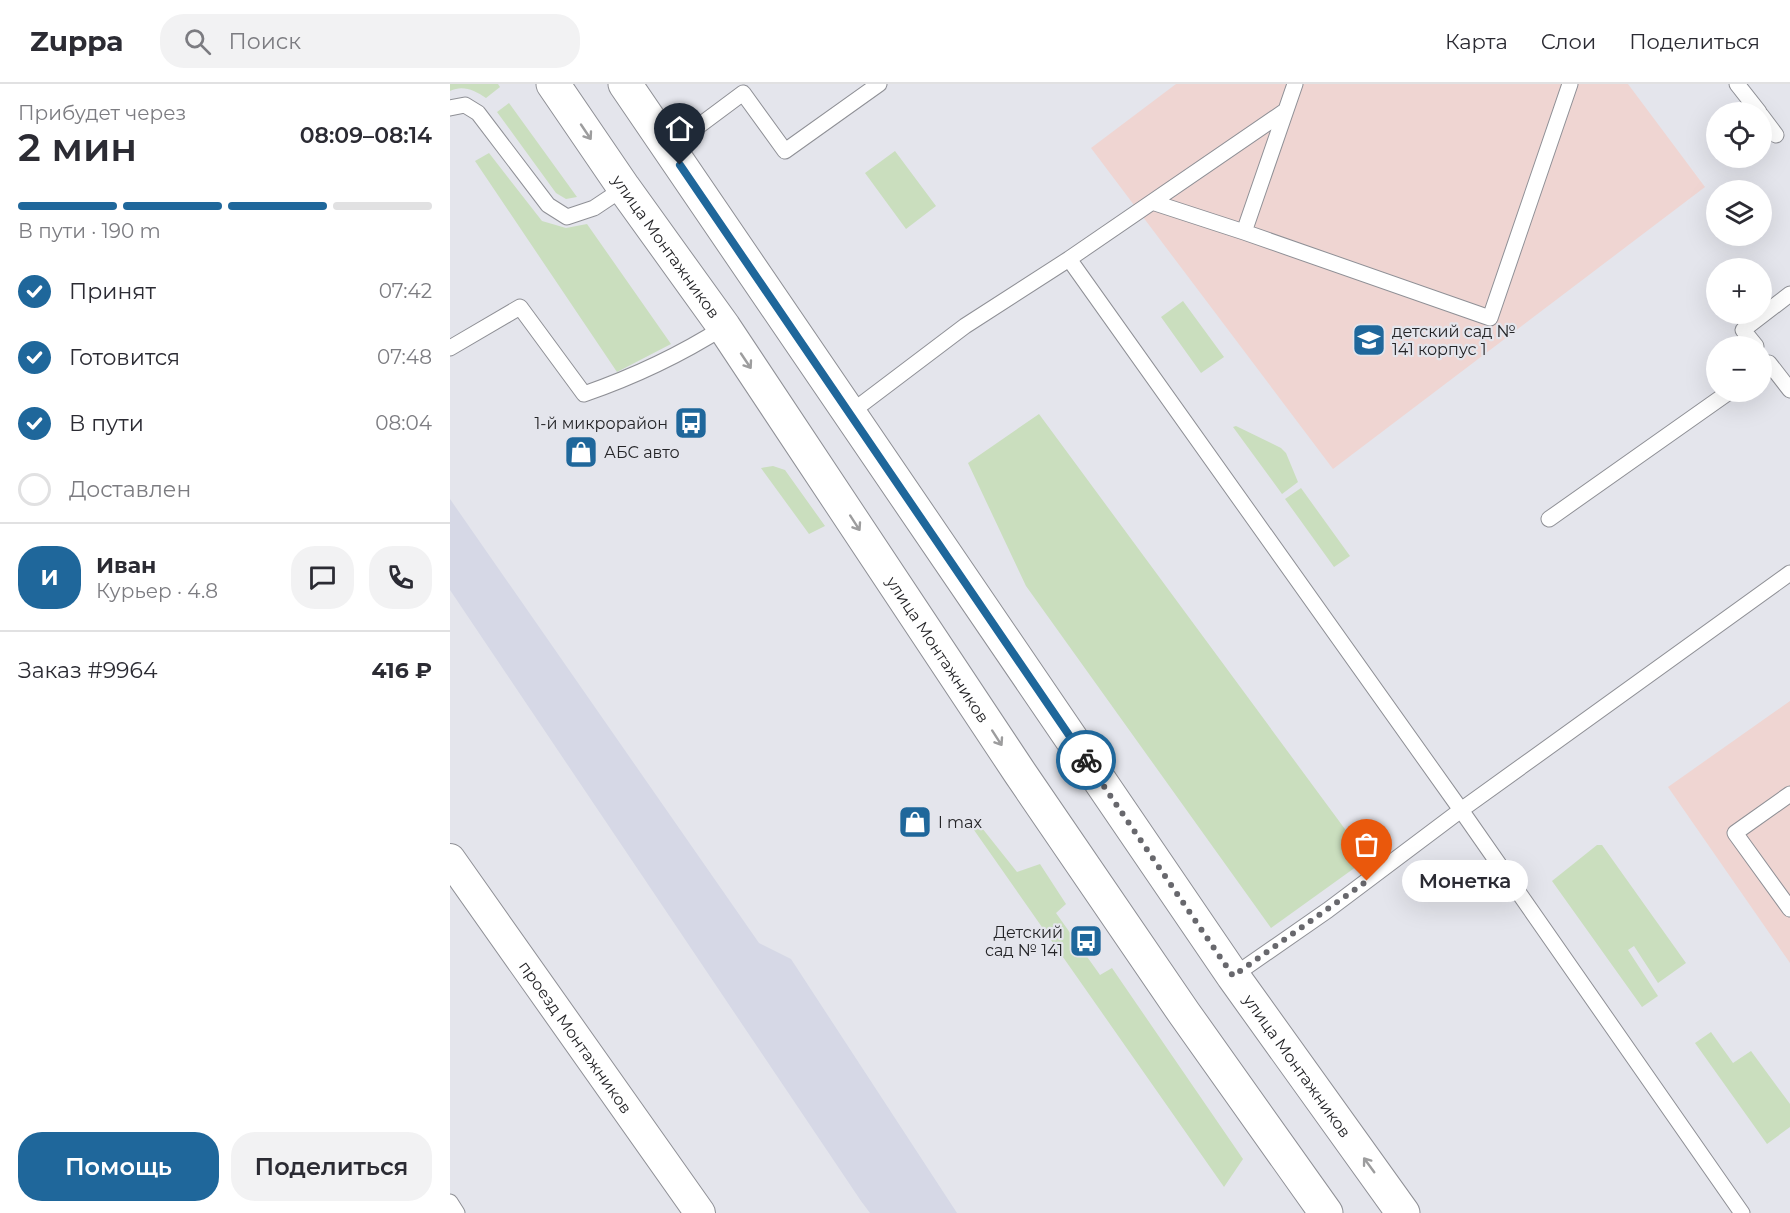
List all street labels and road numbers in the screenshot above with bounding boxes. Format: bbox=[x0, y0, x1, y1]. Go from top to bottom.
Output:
street label: улица Монтажников bbox=[607, 171, 723, 322]
street label: улица Монтажников bbox=[882, 572, 993, 726]
street label: проезд Монтажников bbox=[515, 957, 636, 1117]
street label: улица Монтажников bbox=[1239, 990, 1355, 1141]

